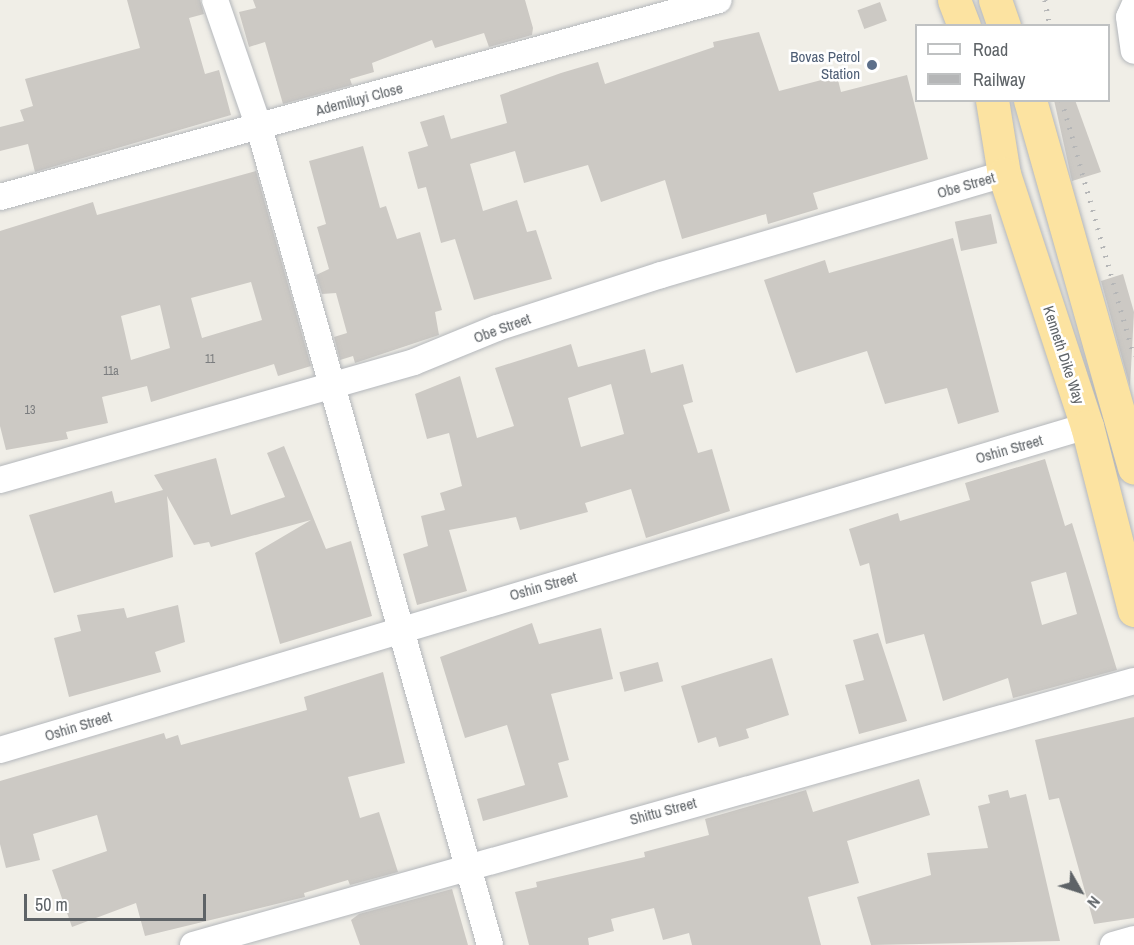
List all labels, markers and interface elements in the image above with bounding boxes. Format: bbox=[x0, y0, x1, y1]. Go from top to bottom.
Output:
legend bbox=[915, 24, 1110, 102]
text: Road bbox=[973, 37, 1008, 62]
place label: Bovas Petrol Station bbox=[790, 47, 860, 82]
marker: Bovas Petrol Station bbox=[865, 58, 879, 72]
text: Railway bbox=[973, 67, 1026, 92]
street label: Ademiluyi Close bbox=[313, 79, 405, 119]
street label: Obe Street bbox=[935, 168, 997, 202]
street label: Kenneth Dike Way bbox=[1040, 304, 1088, 406]
street label: Obe Street bbox=[471, 309, 533, 347]
house number: 11 bbox=[205, 353, 215, 367]
house number: 11a bbox=[103, 365, 119, 379]
house number: 13 bbox=[25, 404, 35, 418]
street label: Oshin Street bbox=[973, 431, 1045, 467]
street label: Oshin Street bbox=[507, 568, 579, 604]
street label: Oshin Street bbox=[42, 707, 114, 745]
street label: Shittu Street bbox=[628, 793, 698, 829]
north arrow bbox=[1050, 861, 1110, 921]
scale bar bbox=[27, 882, 208, 920]
text: 50 m bbox=[35, 892, 68, 917]
text: N bbox=[1082, 892, 1106, 913]

